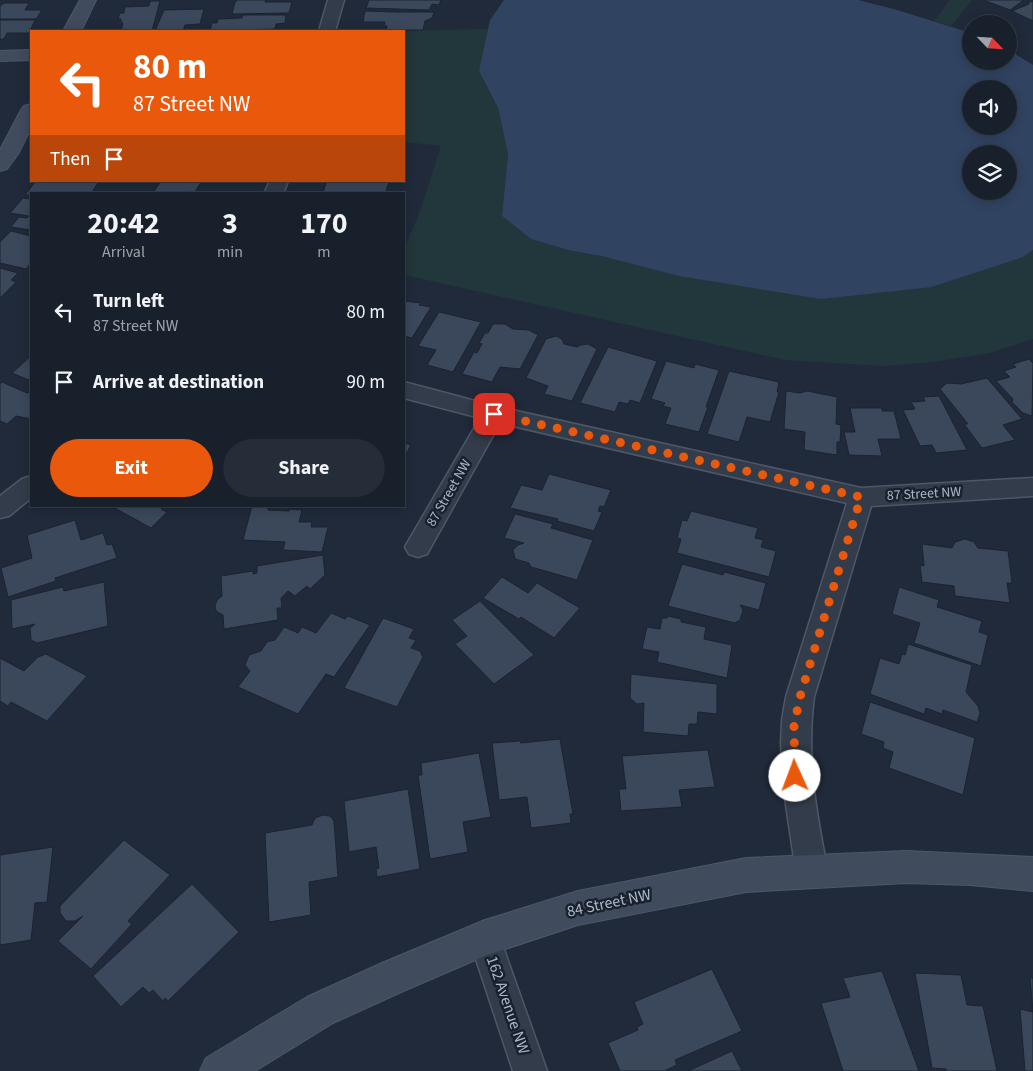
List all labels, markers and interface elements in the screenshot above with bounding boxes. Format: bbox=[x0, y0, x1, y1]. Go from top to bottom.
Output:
north arrow bbox=[962, 15, 1018, 70]
map controls bbox=[962, 15, 1017, 200]
text: 80 m bbox=[133, 42, 207, 92]
icon: left bbox=[50, 50, 115, 115]
button: sound bbox=[962, 80, 1017, 135]
text: 87 Street NW bbox=[133, 88, 250, 120]
icon: arrive bbox=[100, 145, 128, 173]
button: layers bbox=[962, 145, 1017, 200]
text: Then bbox=[50, 146, 90, 173]
text: 20:42 bbox=[87, 202, 160, 245]
text: 3 bbox=[222, 202, 238, 245]
text: 170 bbox=[300, 202, 348, 245]
text: Arrival bbox=[102, 241, 145, 263]
text: min bbox=[217, 241, 243, 263]
text: m bbox=[317, 241, 331, 263]
text: Turn left bbox=[93, 288, 164, 315]
icon: left bbox=[50, 298, 78, 326]
text: 80 m bbox=[347, 299, 385, 326]
text: 87 Street NW bbox=[93, 315, 178, 337]
icon: arrive bbox=[50, 368, 78, 396]
text: Arrive at destination bbox=[93, 369, 264, 396]
text: 90 m bbox=[347, 369, 385, 396]
pin bbox=[473, 393, 515, 435]
icon: arrive bbox=[480, 400, 508, 428]
button: Exit bbox=[50, 439, 213, 497]
button: Share bbox=[223, 439, 385, 497]
street label: 87 Street NW bbox=[422, 456, 476, 530]
street label: 87 Street NW bbox=[886, 482, 962, 506]
position arrow bbox=[768, 749, 820, 801]
street label: 84 Street NW bbox=[565, 883, 653, 923]
street label: 162 Avenue NW bbox=[481, 953, 535, 1057]

